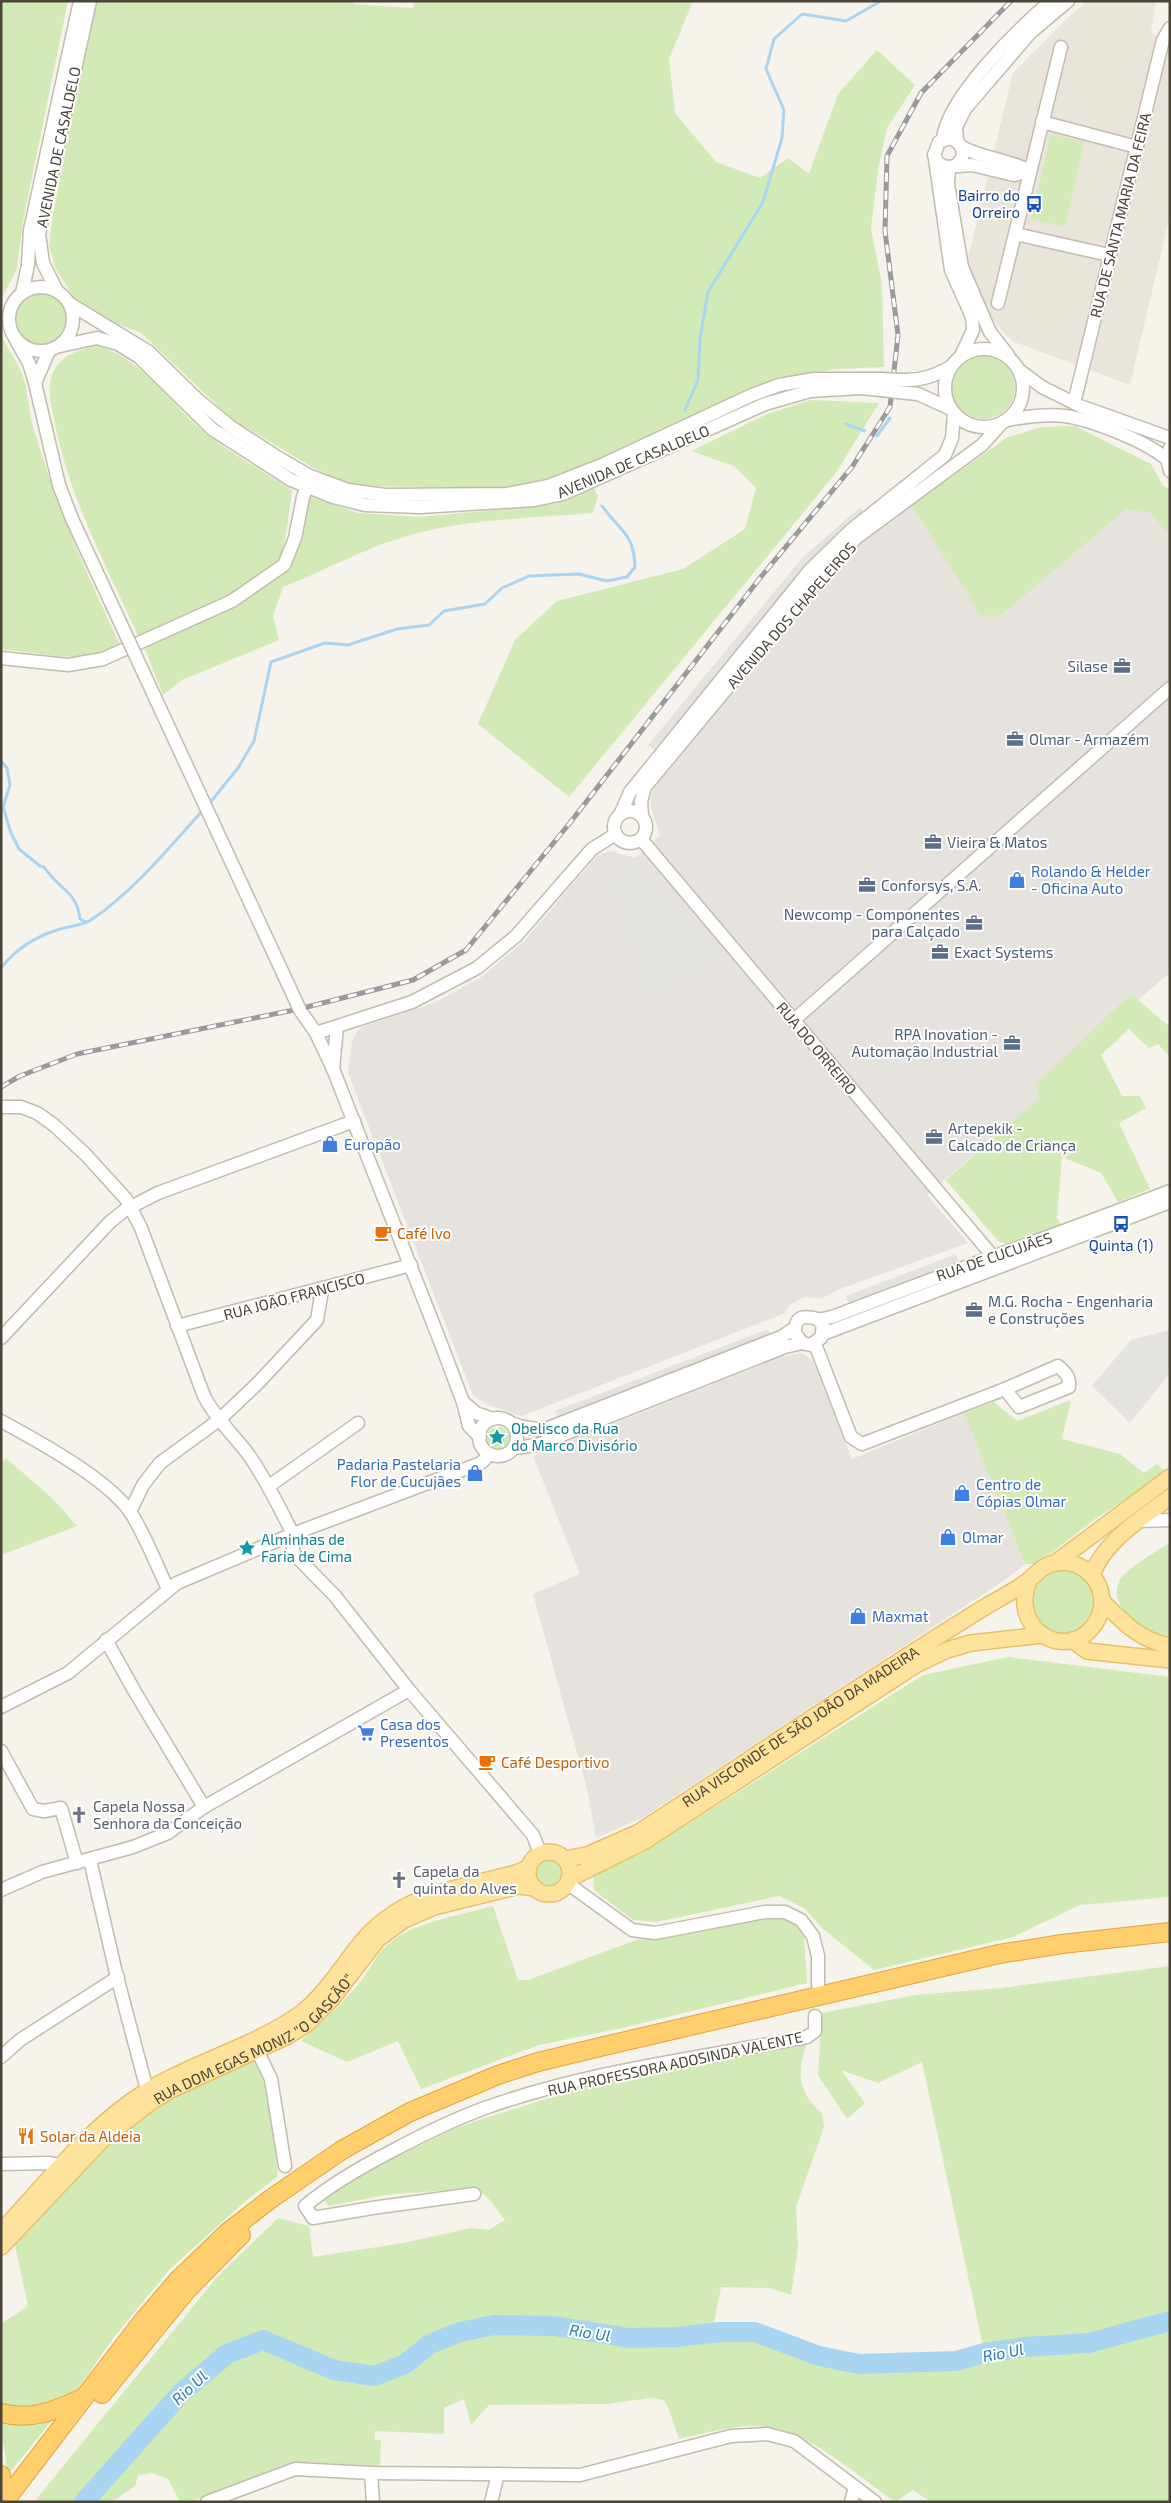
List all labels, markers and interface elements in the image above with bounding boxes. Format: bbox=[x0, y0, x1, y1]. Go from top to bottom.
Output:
street label: AVENIDA DE CASALDELO bbox=[32, 65, 84, 229]
street label: RUA DE SANTA MARIA DA FEIRA bbox=[1086, 110, 1154, 320]
place label: Bairro do Orreiro bbox=[958, 186, 1020, 221]
bus stop icon: Bairro do Orreiro bbox=[1024, 194, 1044, 214]
street label: AVENIDA DE CASALDELO bbox=[554, 421, 712, 501]
street label: AVENIDA DOS CHAPELEIROS bbox=[723, 538, 859, 692]
office icon: Silase bbox=[1112, 656, 1132, 676]
place label: Silase bbox=[1067, 657, 1108, 675]
office icon: Olmar - Armazém bbox=[1005, 729, 1025, 749]
place label: Olmar - Armazém bbox=[1029, 730, 1149, 748]
office icon: Vieira & Matos bbox=[923, 832, 943, 852]
place label: Vieira & Matos bbox=[947, 833, 1047, 851]
place label: Rolando & Helder - Oficina Auto bbox=[1031, 862, 1151, 897]
shop icon: Rolando & Helder - Oficina Auto bbox=[1007, 870, 1027, 890]
office icon: Conforsys, S.A. bbox=[857, 875, 877, 895]
place label: Conforsys, S.A. bbox=[881, 876, 981, 894]
place label: Newcomp - Componentes para Calçado bbox=[784, 905, 960, 941]
office icon: Newcomp - Componentes para Calçado bbox=[964, 913, 984, 933]
office icon: Exact Systems bbox=[930, 942, 950, 962]
place label: Exact Systems bbox=[954, 943, 1053, 961]
street label: RUA DO ORREIRO bbox=[773, 998, 861, 1098]
place label: RPA Inovation - Automação Industrial bbox=[852, 1025, 999, 1061]
office icon: RPA Inovation - Automação Industrial bbox=[1002, 1033, 1022, 1053]
place label: Artepekik - Calcado de Criança bbox=[948, 1119, 1076, 1155]
office icon: Artepekik - Calcado de Criança bbox=[924, 1127, 944, 1147]
shop icon: Europão bbox=[320, 1134, 340, 1154]
place label: Europão bbox=[344, 1135, 401, 1153]
bus stop icon: Quinta (1) bbox=[1111, 1214, 1131, 1234]
cafe icon: Café Ivo bbox=[373, 1223, 393, 1243]
place label: Café Ivo bbox=[397, 1224, 451, 1242]
street label: RUA DE CUCUJÃES bbox=[934, 1228, 1054, 1284]
place label: Quinta (1) bbox=[1089, 1236, 1153, 1255]
street label: RUA JOÃO FRANCISCO bbox=[221, 1268, 367, 1324]
place label: M.G. Rocha - Engenharia e Construções bbox=[988, 1292, 1153, 1328]
office icon: M.G. Rocha - Engenharia e Construções bbox=[964, 1300, 984, 1320]
place label: Obelisco da Rua do Marco Divisório bbox=[511, 1419, 638, 1454]
place icon: Obelisco da Rua do Marco Divisório bbox=[487, 1427, 507, 1447]
place label: Padaria Pastelaria Flor de Cucujães bbox=[337, 1455, 461, 1491]
shop icon: Padaria Pastelaria Flor de Cucujães bbox=[465, 1463, 485, 1483]
place label: Centro de Cópias Olmar bbox=[976, 1475, 1067, 1510]
shop icon: Centro de Cópias Olmar bbox=[952, 1483, 972, 1503]
shop icon: Olmar bbox=[938, 1527, 958, 1547]
place label: Olmar bbox=[962, 1528, 1004, 1546]
place label: Alminhas de Faria de Cima bbox=[261, 1530, 352, 1565]
place icon: Alminhas de Faria de Cima bbox=[237, 1538, 257, 1558]
shop icon: Maxmat bbox=[848, 1606, 868, 1626]
place label: Maxmat bbox=[872, 1607, 929, 1625]
street label: RUA VISCONDE DE SÃO JOÃO DA MADEIRA bbox=[678, 1642, 922, 1810]
place label: Casa dos Presentos bbox=[380, 1715, 449, 1750]
supermarket icon: Casa dos Presentos bbox=[356, 1723, 376, 1743]
cafe icon: Café Desportivo bbox=[477, 1752, 497, 1772]
place label: Café Desportivo bbox=[501, 1753, 609, 1771]
place label: Capela Nossa Senhora da Conceição bbox=[93, 1797, 242, 1833]
church icon: Capela Nossa Senhora da Conceição bbox=[69, 1805, 89, 1825]
place label: Capela da quinta do Alves bbox=[413, 1862, 517, 1897]
church icon: Capela da quinta do Alves bbox=[389, 1870, 409, 1890]
street label: RUA DOM EGAS MONIZ "O GASCÃO" bbox=[150, 1970, 357, 2108]
street label: RUA PROFESSORA ADOSINDA VALENTE bbox=[546, 2027, 804, 2099]
restaurant icon: Solar da Aldeia bbox=[16, 2126, 36, 2146]
place label: Solar da Aldeia bbox=[40, 2127, 141, 2145]
water label: Rio Ul bbox=[568, 2319, 612, 2345]
water label: Rio Ul bbox=[981, 2339, 1025, 2365]
water label: Rio Ul bbox=[167, 2366, 211, 2408]

